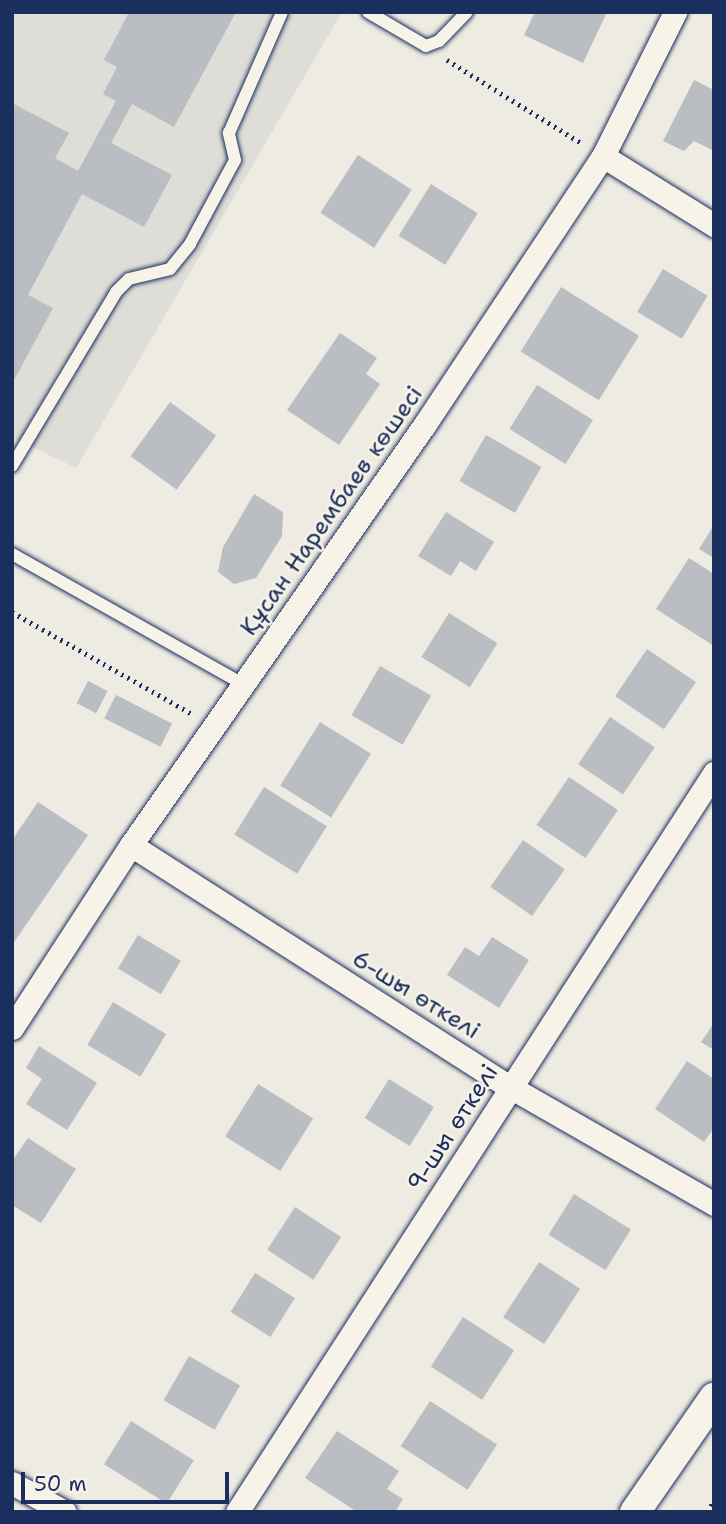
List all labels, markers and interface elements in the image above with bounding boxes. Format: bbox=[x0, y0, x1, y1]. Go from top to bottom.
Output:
street label: Құсан Нарембаев көшесі bbox=[235, 381, 429, 641]
street label: 6-шы өткелі bbox=[347, 944, 485, 1046]
street label: 9-шы өткелі bbox=[401, 1059, 505, 1197]
scale bar bbox=[24, 1458, 233, 1502]
text: 50 m bbox=[34, 1470, 87, 1498]

